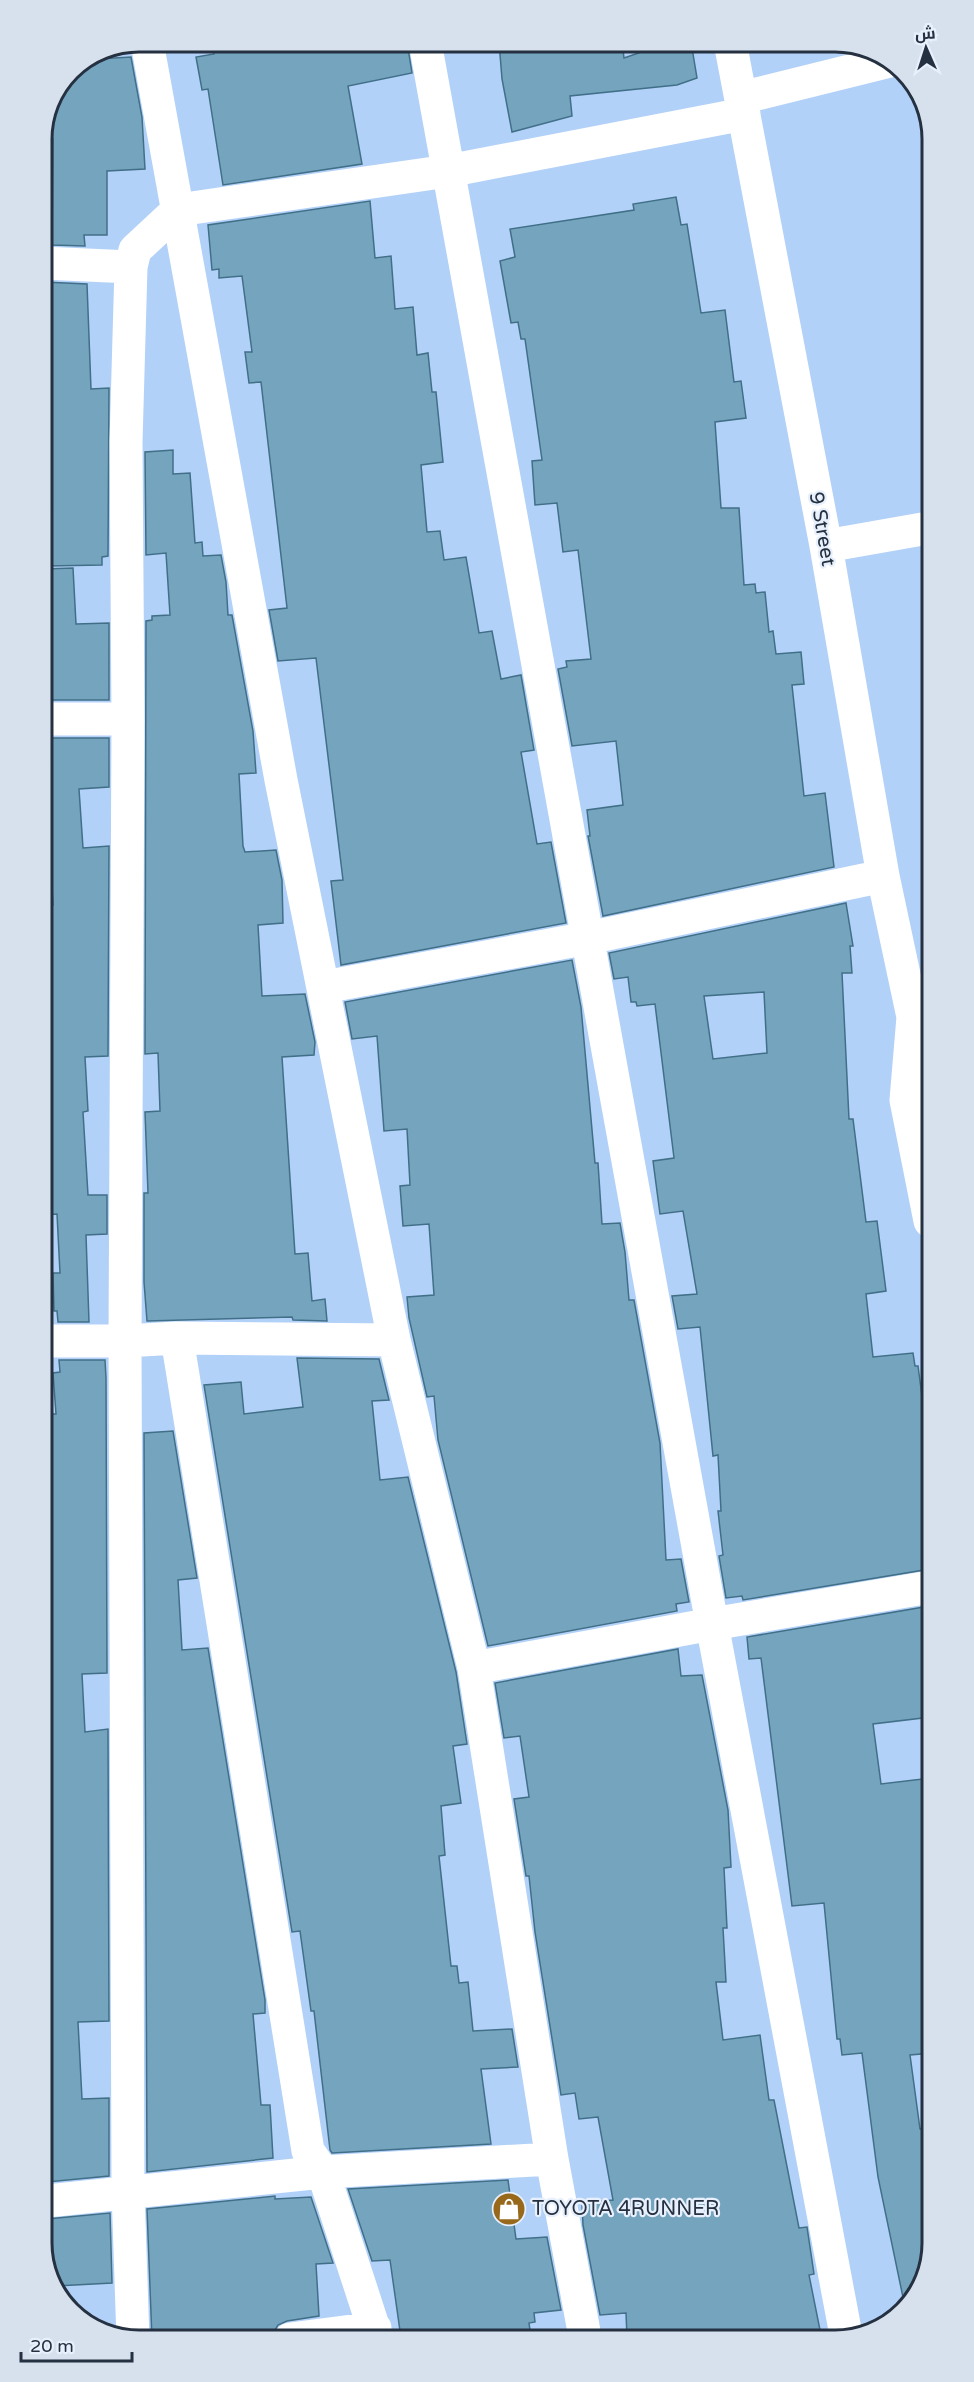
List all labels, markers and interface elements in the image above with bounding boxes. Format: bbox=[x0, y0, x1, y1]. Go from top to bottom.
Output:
north arrow bbox=[896, 18, 956, 78]
text: ش bbox=[914, 23, 936, 45]
street label: 9 Street bbox=[804, 490, 840, 568]
shop icon: TOYOTA 4RUNNER bbox=[491, 2191, 527, 2227]
place label: TOYOTA 4RUNNER bbox=[532, 2197, 719, 2221]
scale bar bbox=[21, 2325, 132, 2363]
text: 20 m bbox=[30, 2335, 74, 2357]

